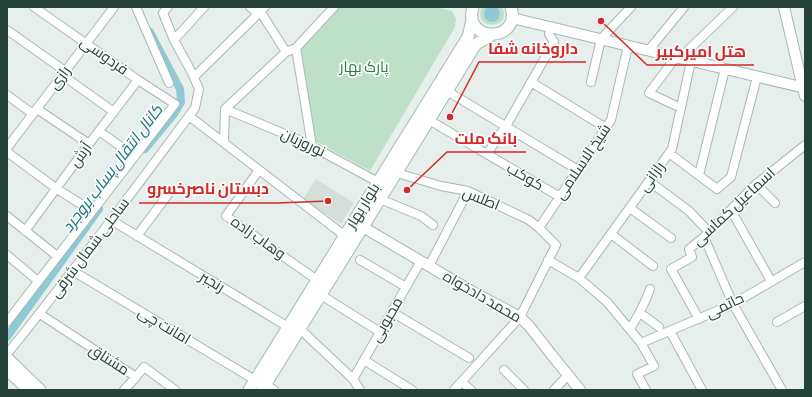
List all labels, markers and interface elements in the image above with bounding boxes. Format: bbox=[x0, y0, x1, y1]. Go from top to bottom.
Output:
street label: فردوسی bbox=[76, 33, 132, 79]
callout: داروخانه شفا bbox=[479, 34, 586, 62]
callout: هتل امیرکبیر bbox=[647, 37, 754, 65]
text: داروخانه شفا bbox=[488, 40, 578, 59]
text: هتل امیرکبیر bbox=[655, 43, 746, 62]
park label: پارک بهار bbox=[339, 58, 388, 77]
street label: رازی bbox=[45, 62, 75, 94]
water label: کانال انتقال پساب بروجرد bbox=[59, 101, 167, 237]
street label: شیخ الاسلامی bbox=[551, 120, 616, 204]
street label: نوروزیان bbox=[278, 124, 328, 162]
callout: بانک ملت bbox=[447, 124, 526, 152]
text: بانک ملت bbox=[455, 130, 517, 149]
street label: آرش bbox=[66, 139, 96, 171]
street label: رازانی bbox=[635, 158, 669, 196]
street label: کوکب bbox=[503, 159, 547, 195]
street label: اسماعیل کماسی bbox=[688, 164, 780, 250]
callout: دبستان ناصرخسرو bbox=[139, 175, 277, 203]
text: دبستان ناصرخسرو bbox=[147, 180, 269, 199]
street label: بلوار بهار bbox=[341, 180, 384, 233]
street label: اطلس bbox=[460, 183, 502, 215]
street label: ساحلی شمال شرقی bbox=[46, 194, 134, 302]
street label: وهاب زاده bbox=[227, 212, 289, 264]
street label: رنجبر bbox=[195, 267, 228, 297]
street label: محمد دادخواه bbox=[439, 267, 525, 327]
street label: حاتمی bbox=[703, 289, 747, 323]
street label: محبوبی bbox=[367, 294, 407, 346]
street label: امانت چی bbox=[134, 303, 194, 349]
street label: مشتاق bbox=[85, 340, 133, 380]

